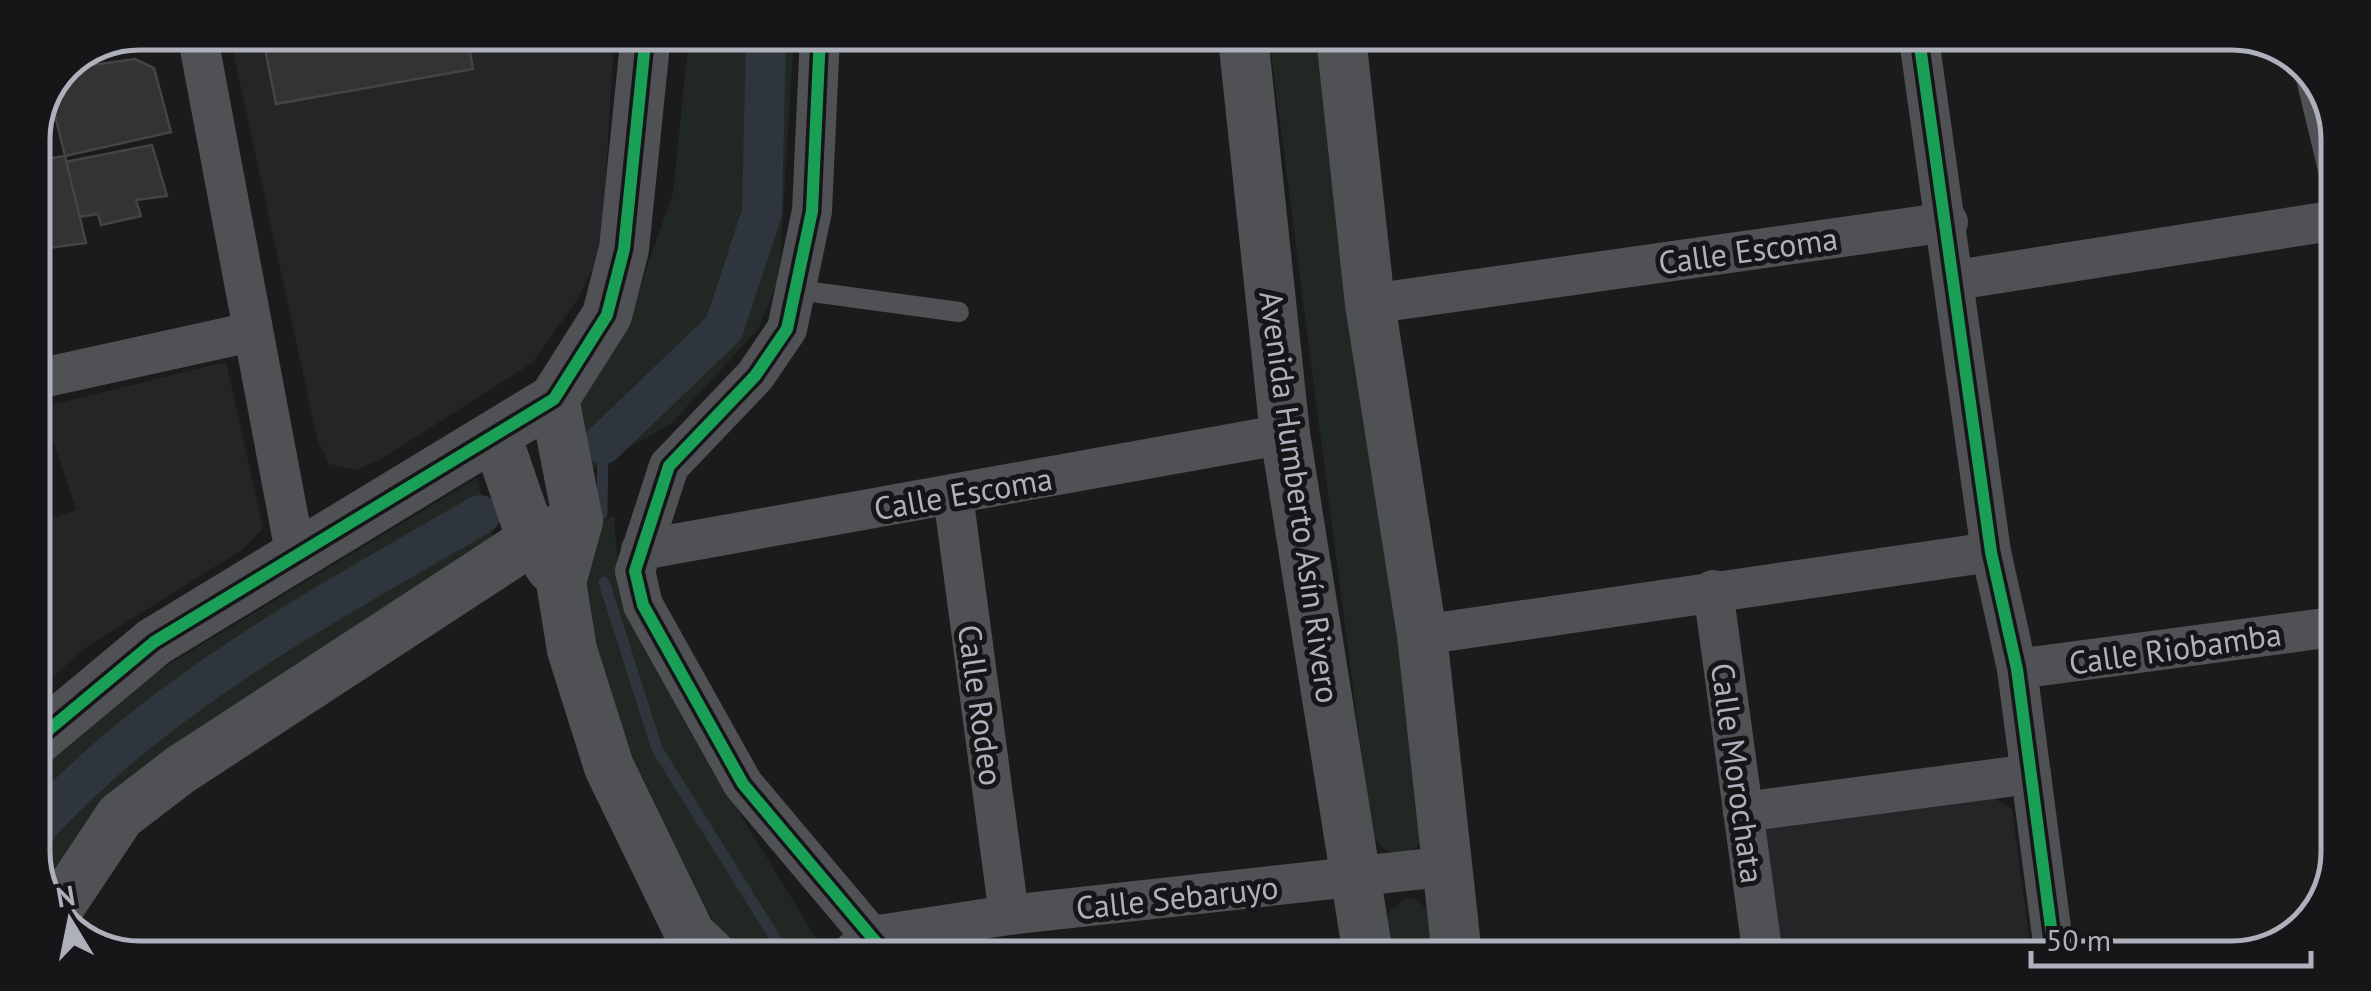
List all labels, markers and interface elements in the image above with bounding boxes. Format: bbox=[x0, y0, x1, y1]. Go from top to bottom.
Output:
street label: Calle Escoma bbox=[1656, 217, 1840, 283]
street label: Avenida Humberto Asín Rivero bbox=[1250, 288, 1350, 706]
street label: Calle Escoma bbox=[871, 457, 1055, 529]
street label: Calle Riobamba bbox=[2066, 612, 2284, 684]
street label: Calle Rodeo bbox=[949, 622, 1013, 788]
street label: Calle Morochata bbox=[1702, 660, 1774, 886]
street label: Calle Sebaruyo bbox=[1074, 865, 1280, 929]
north arrow bbox=[20, 871, 120, 971]
text: N bbox=[53, 876, 78, 916]
scale bar bbox=[2031, 906, 2311, 968]
text: 50 m bbox=[2046, 920, 2111, 959]

